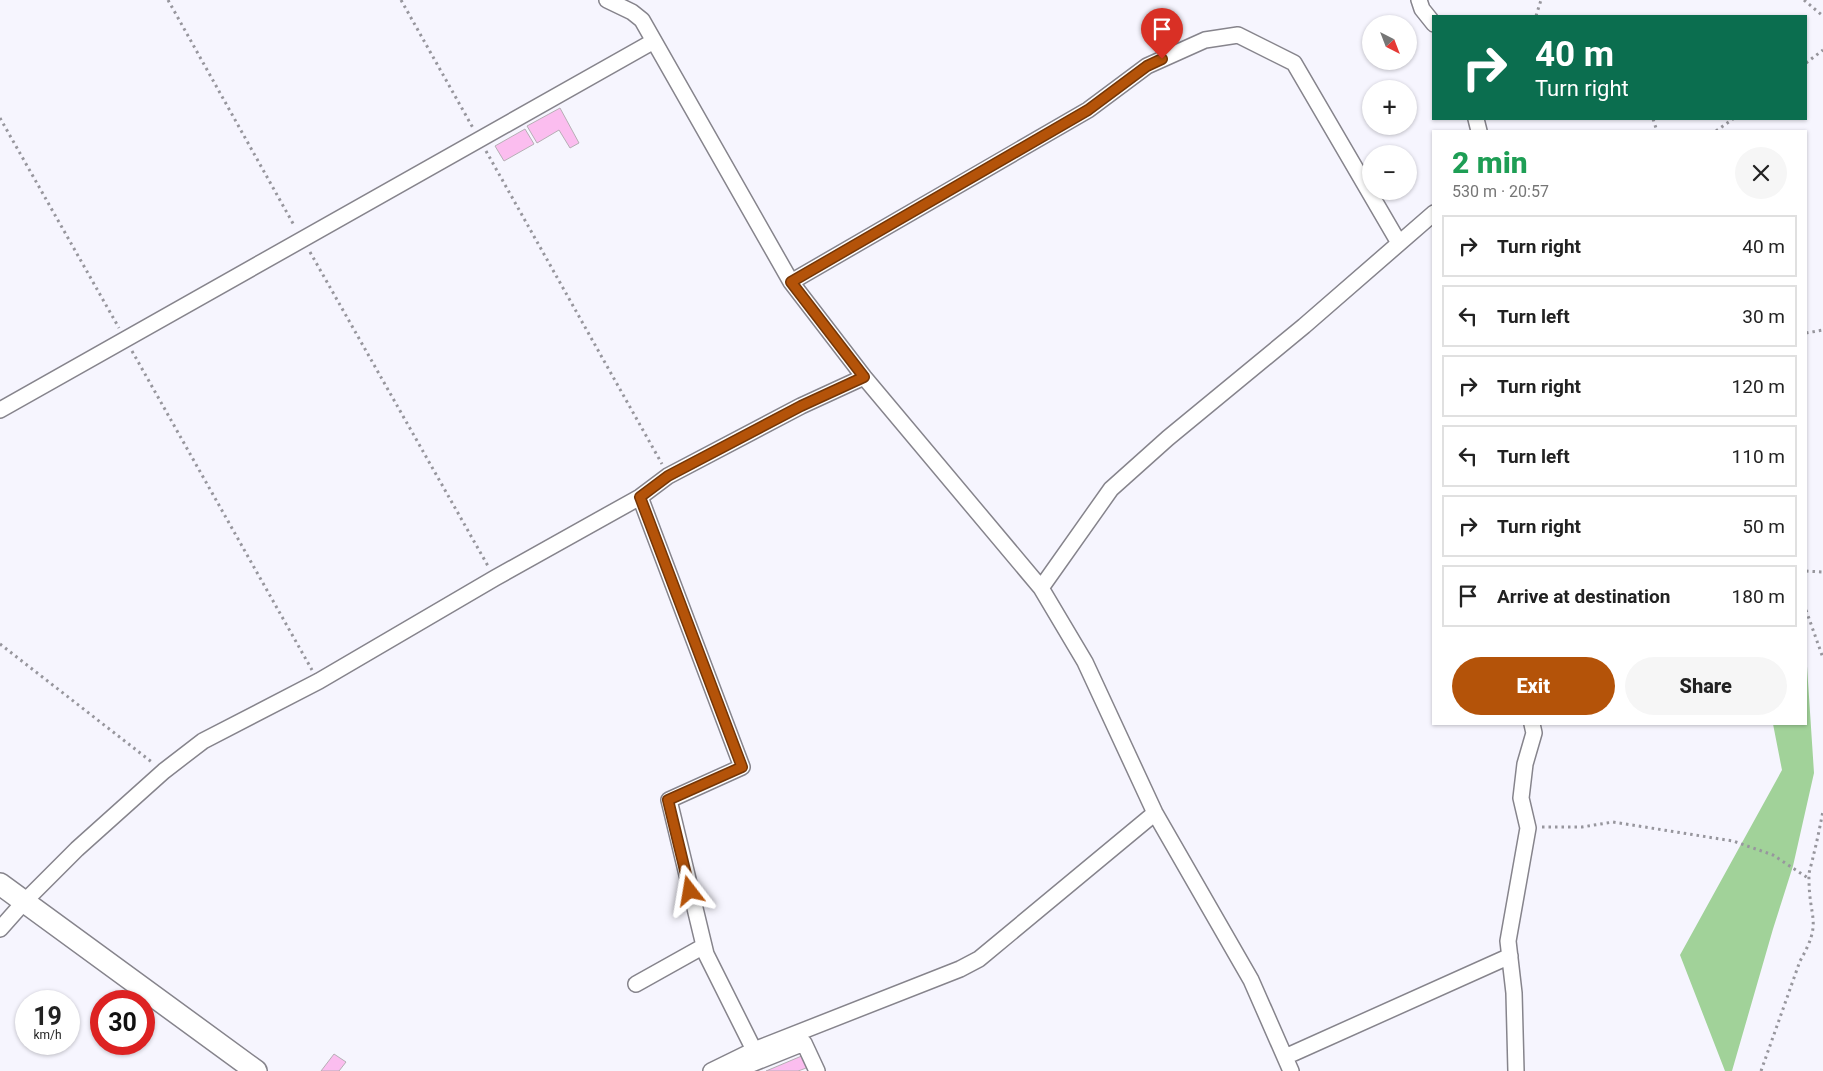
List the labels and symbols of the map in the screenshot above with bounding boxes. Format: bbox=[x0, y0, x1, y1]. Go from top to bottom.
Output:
pin bbox=[1141, 8, 1183, 59]
north arrow bbox=[1362, 15, 1418, 70]
position arrow bbox=[663, 864, 715, 916]
speed limit sign: 30 bbox=[90, 990, 155, 1055]

